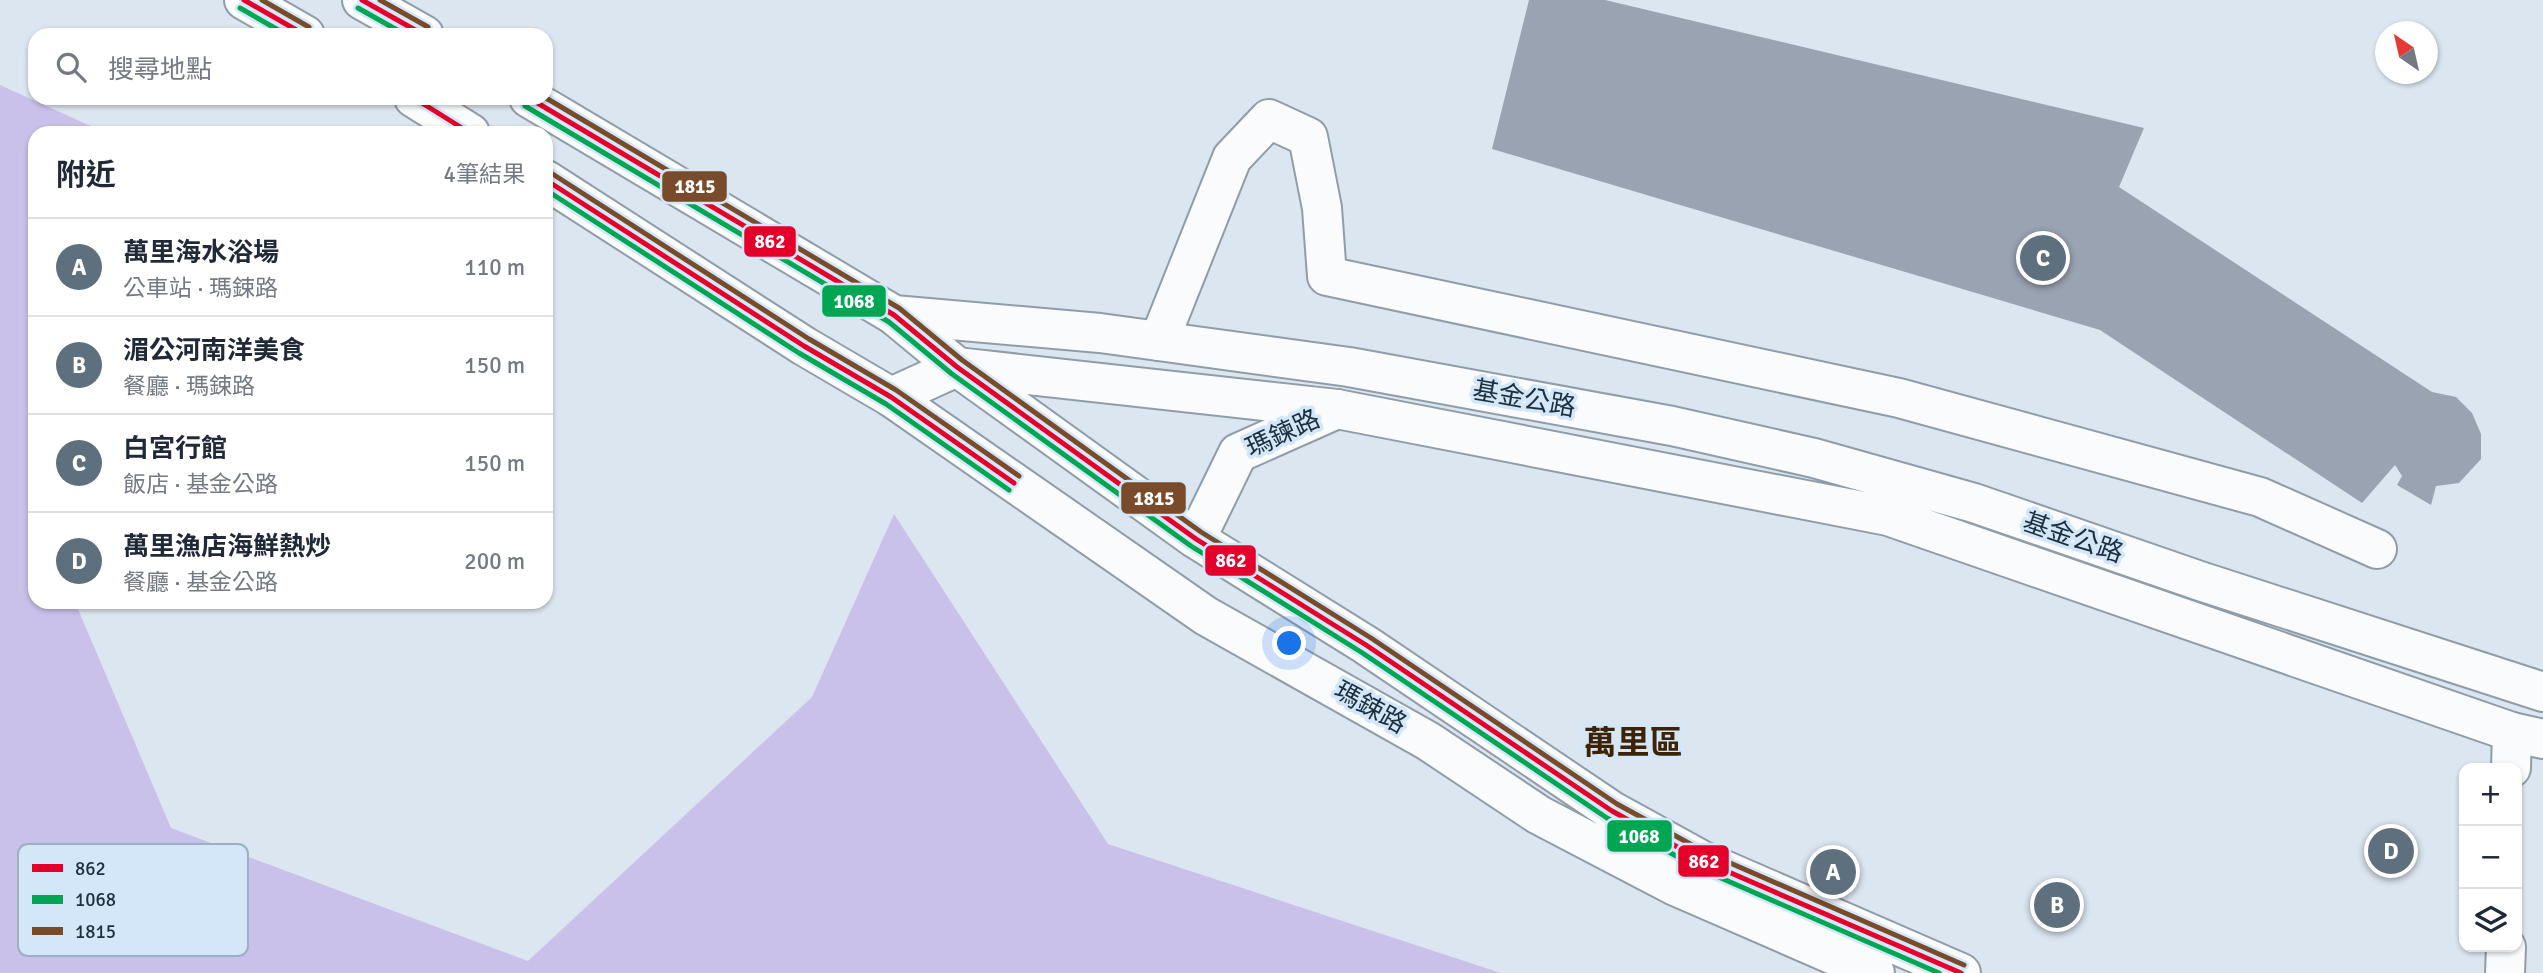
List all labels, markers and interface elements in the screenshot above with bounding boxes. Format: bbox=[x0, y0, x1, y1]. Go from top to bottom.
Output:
north arrow bbox=[2375, 21, 2438, 84]
search box bbox=[28, 28, 553, 105]
icon: search bbox=[52, 48, 90, 86]
text: 搜尋地點 bbox=[108, 54, 212, 86]
text: 附近 bbox=[56, 157, 116, 194]
text: 4筆結果 bbox=[444, 160, 525, 189]
line badge: 1815 bbox=[661, 170, 728, 203]
text: 1815 bbox=[674, 175, 716, 199]
line badge: 862 bbox=[743, 225, 797, 258]
text: 862 bbox=[755, 230, 785, 254]
pin: C bbox=[2020, 232, 2066, 284]
text: 萬里海水浴場 bbox=[123, 237, 279, 269]
text: A bbox=[72, 253, 86, 282]
text: 110 m bbox=[464, 253, 525, 282]
text: 公車站 · 瑪鋉路 bbox=[123, 274, 278, 303]
line badge: 1068 bbox=[821, 284, 887, 318]
text: 1068 bbox=[833, 290, 875, 314]
text: 湄公河南洋美食 bbox=[123, 335, 305, 367]
text: B bbox=[72, 351, 86, 380]
text: 150 m bbox=[464, 351, 525, 380]
text: 餐廳 · 瑪鋉路 bbox=[123, 372, 255, 401]
street label: 基金公路 bbox=[1470, 374, 1578, 424]
street label: 瑪鍊路 bbox=[1241, 403, 1325, 465]
text: 白宮行館 bbox=[123, 433, 227, 465]
text: C bbox=[72, 449, 86, 478]
text: 150 m bbox=[464, 449, 525, 478]
text: 飯店 · 基金公路 bbox=[123, 470, 278, 499]
line badge: 1815 bbox=[1120, 481, 1187, 515]
text: 1815 bbox=[1133, 487, 1175, 511]
street label: 基金公路 bbox=[2019, 506, 2127, 570]
text: 萬里漁店海鮮熱炒 bbox=[123, 531, 331, 563]
line badge: 862 bbox=[1204, 544, 1257, 577]
text: D bbox=[71, 547, 87, 576]
text: 200 m bbox=[464, 547, 525, 576]
text: 862 bbox=[1216, 549, 1246, 573]
text: 餐廳 · 基金公路 bbox=[123, 568, 278, 597]
your location bbox=[1272, 626, 1306, 660]
street label: 瑪鋉路 bbox=[1328, 675, 1412, 741]
district label: 萬里區 bbox=[1584, 723, 1683, 764]
map controls bbox=[2459, 763, 2522, 952]
button: + bbox=[2459, 763, 2522, 826]
line badge: 1068 bbox=[1606, 819, 1673, 853]
text: 1068 bbox=[1618, 825, 1660, 849]
pin: D bbox=[2368, 825, 2414, 877]
button: − bbox=[2459, 826, 2522, 889]
legend bbox=[18, 844, 248, 956]
line badge: 862 bbox=[1677, 844, 1730, 878]
pin: A bbox=[1810, 846, 1856, 898]
text: 862 bbox=[1689, 850, 1719, 874]
text: 862 bbox=[75, 857, 106, 881]
pin: B bbox=[2034, 879, 2080, 931]
text: 1068 bbox=[75, 888, 116, 912]
button: layers bbox=[2459, 889, 2522, 952]
text: 1815 bbox=[75, 920, 116, 944]

